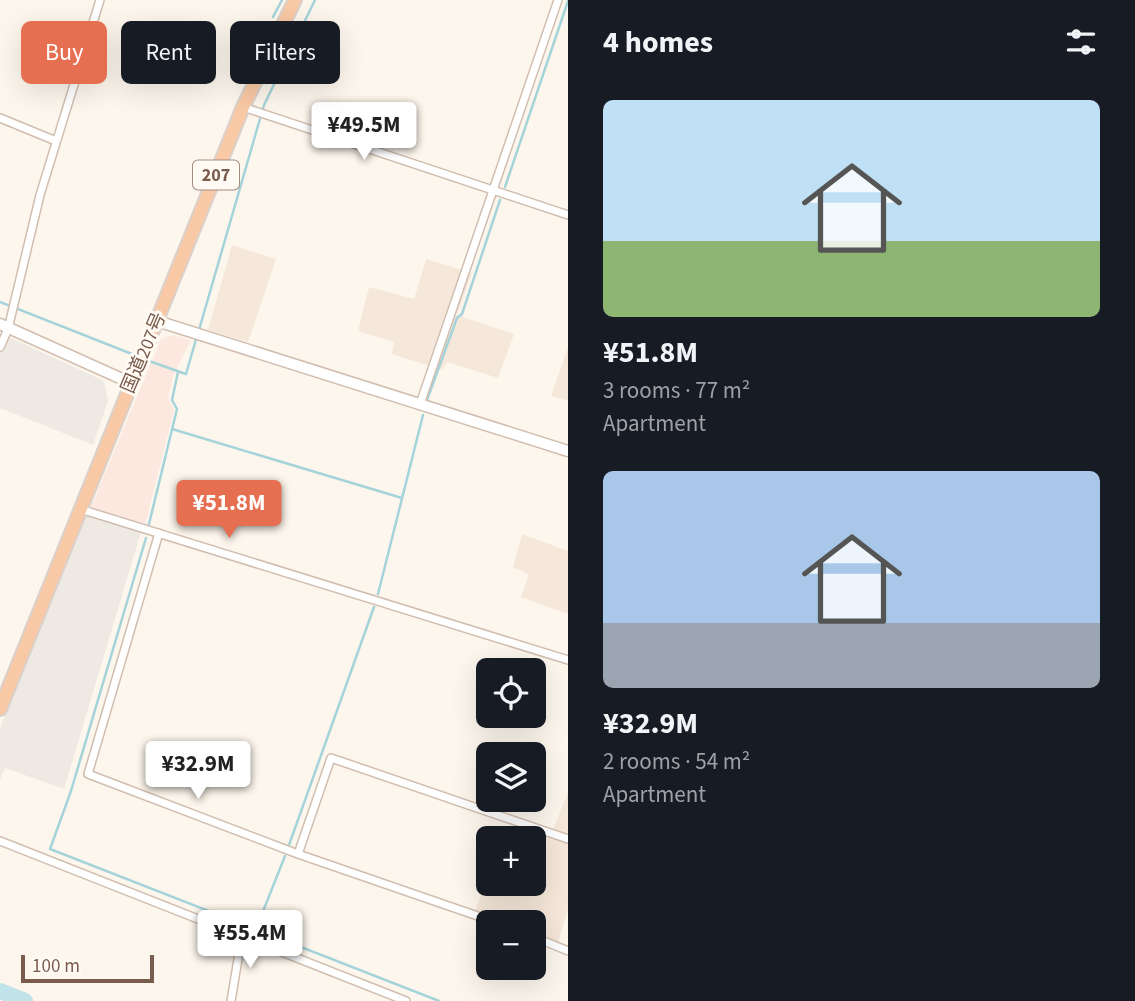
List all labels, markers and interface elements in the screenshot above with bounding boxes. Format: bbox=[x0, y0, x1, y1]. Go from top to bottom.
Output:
chip: Buy bbox=[21, 21, 107, 84]
chip: Rent bbox=[121, 21, 216, 84]
chip: Filters bbox=[230, 21, 340, 84]
text: 4 homes bbox=[603, 21, 713, 64]
icon: filters bbox=[1062, 23, 1100, 61]
pin: ¥49.5M bbox=[307, 102, 421, 162]
text: ¥49.5M bbox=[327, 108, 401, 141]
icon: home bbox=[789, 145, 915, 271]
road number: 207 bbox=[193, 160, 239, 190]
street label: 国道207号 bbox=[115, 308, 173, 398]
text: ¥51.8M bbox=[603, 331, 698, 374]
text: 3 rooms · 77 m² bbox=[603, 374, 750, 407]
text: Apartment bbox=[603, 407, 706, 440]
pin: ¥51.8M bbox=[172, 480, 286, 540]
text: ¥51.8M bbox=[192, 486, 266, 519]
icon: home bbox=[789, 516, 915, 642]
map controls bbox=[476, 658, 546, 980]
button: locate bbox=[476, 658, 546, 728]
text: ¥32.9M bbox=[603, 702, 698, 745]
pin: ¥32.9M bbox=[141, 742, 255, 801]
button: layers bbox=[476, 742, 546, 812]
text: 2 rooms · 54 m² bbox=[603, 745, 750, 778]
text: ¥32.9M bbox=[161, 747, 235, 780]
text: Apartment bbox=[603, 778, 706, 811]
button: + bbox=[476, 826, 546, 896]
button: − bbox=[476, 910, 546, 980]
pin: ¥55.4M bbox=[193, 911, 307, 970]
text: ¥55.4M bbox=[213, 916, 287, 949]
scale bar bbox=[21, 952, 154, 984]
text: 100 m bbox=[32, 953, 80, 980]

